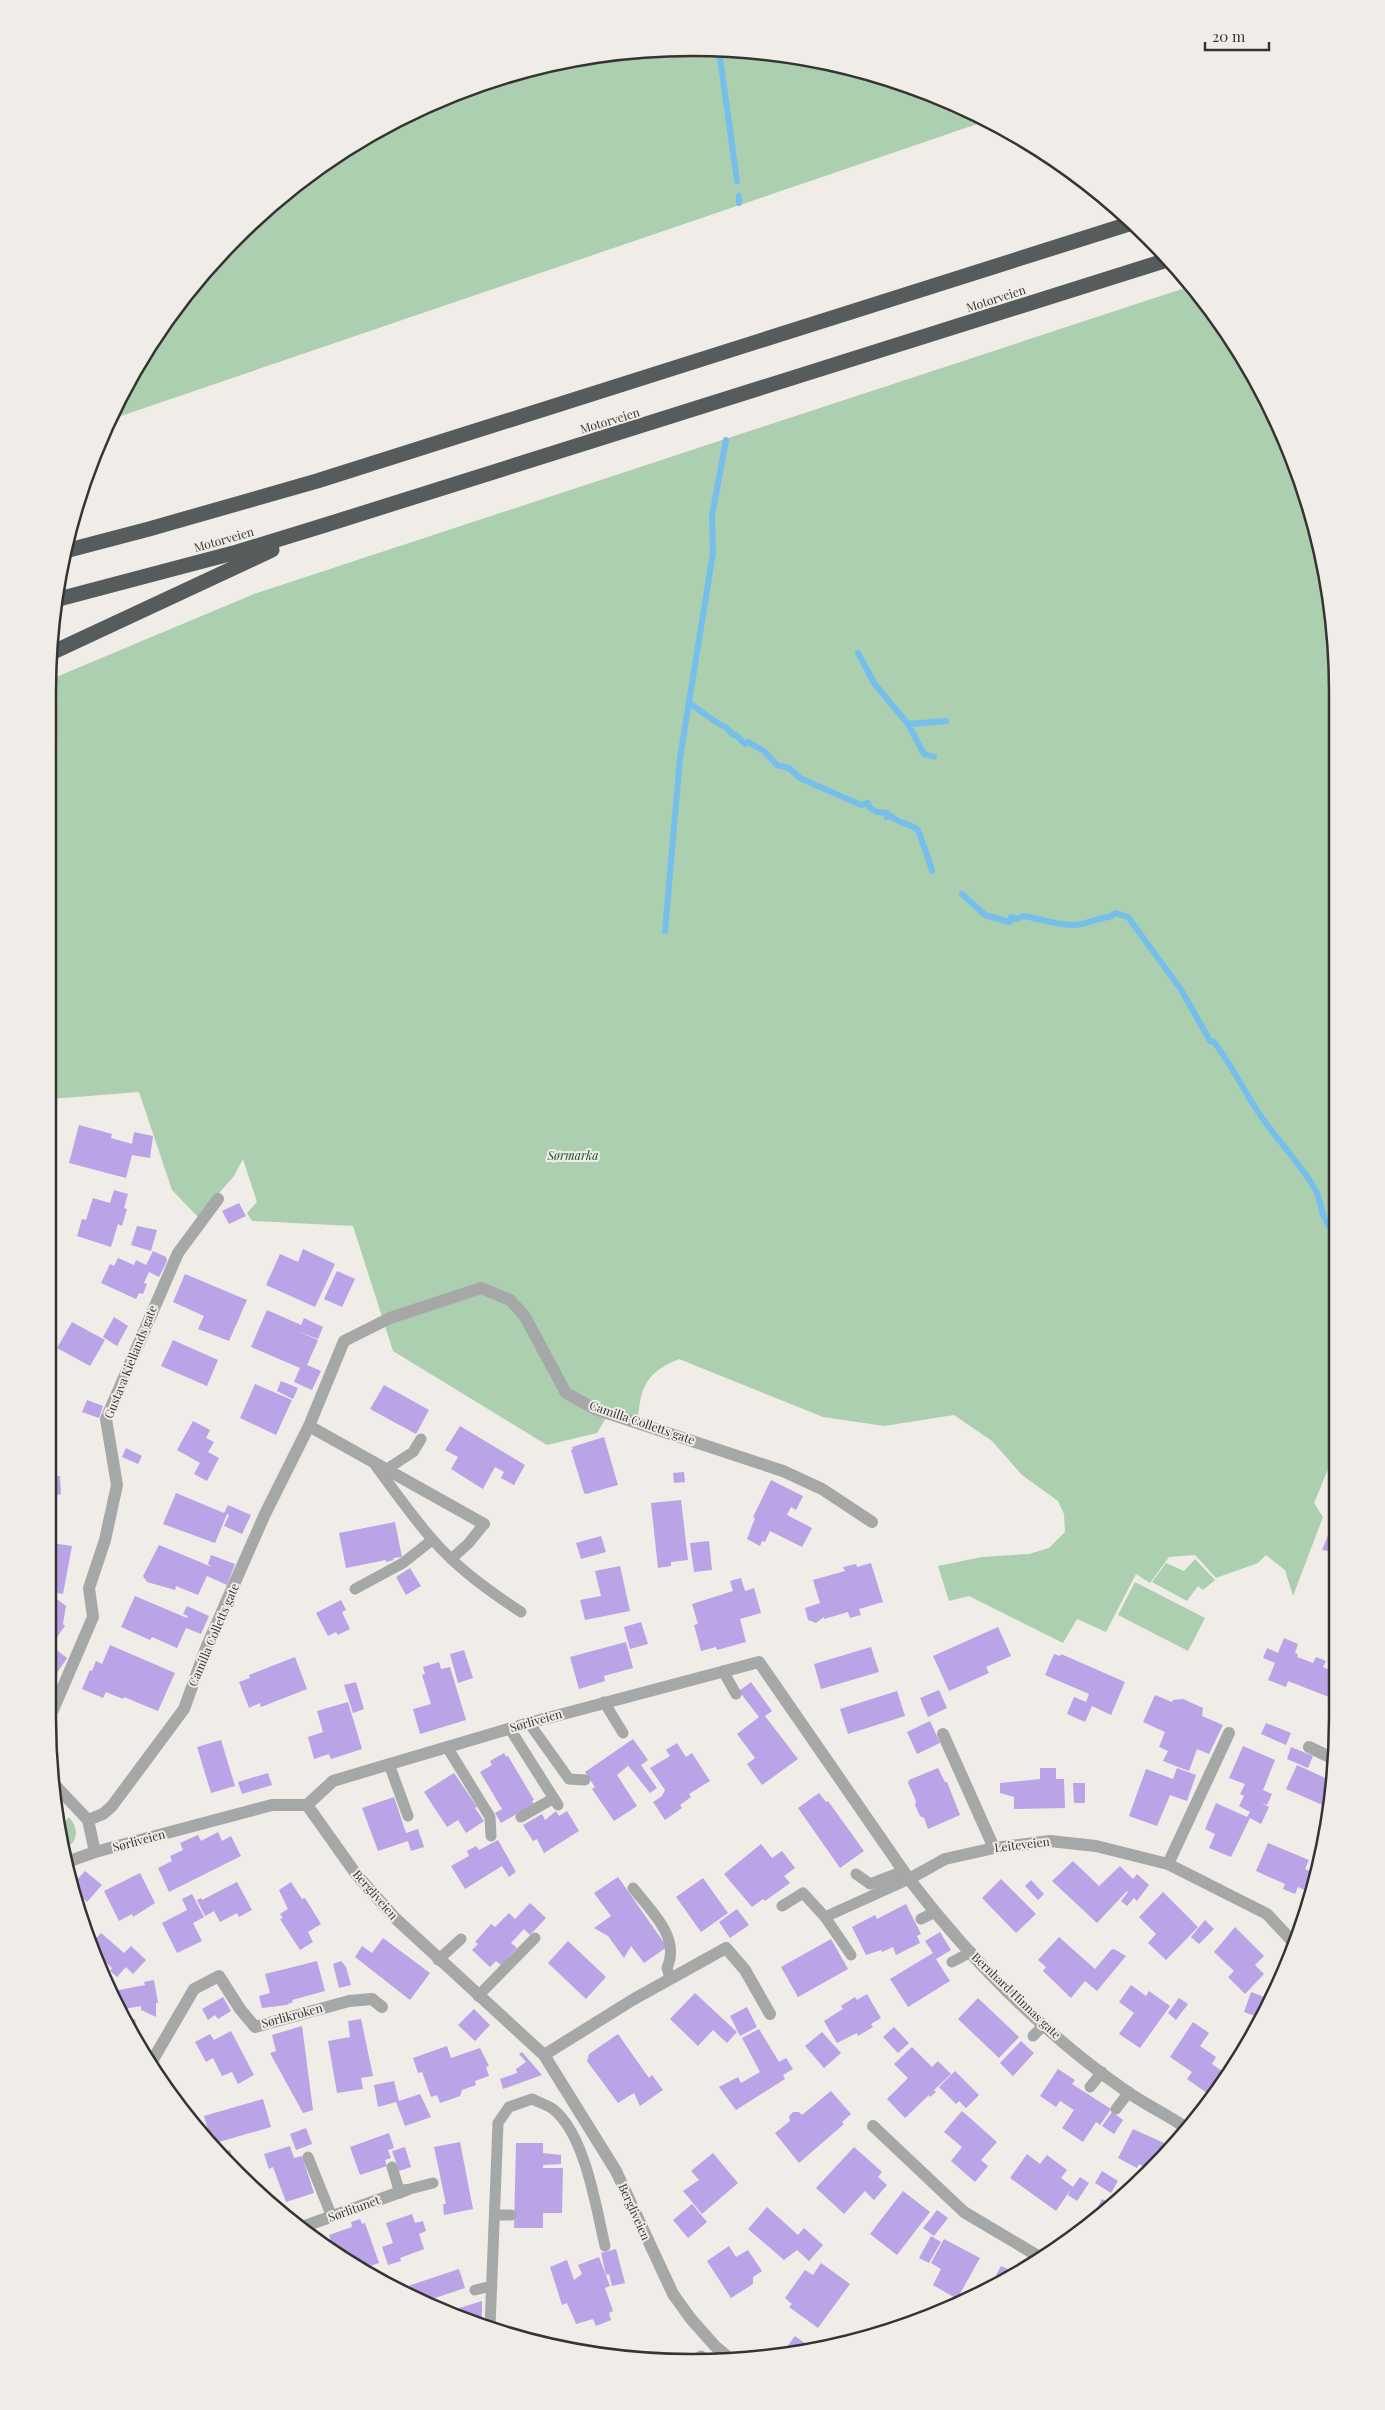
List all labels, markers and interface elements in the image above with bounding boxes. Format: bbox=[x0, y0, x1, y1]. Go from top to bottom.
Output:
scale bar bbox=[1205, 20, 1269, 52]
text: 20 m bbox=[1212, 26, 1246, 46]
street label: Motorveien bbox=[964, 281, 1027, 315]
street label: Motorveien bbox=[578, 403, 641, 437]
street label: Motorveien bbox=[192, 523, 256, 555]
park label: Sørmarka bbox=[546, 1147, 599, 1163]
street label: Gustava Kiellands gate bbox=[100, 1303, 160, 1421]
street label: Camilla Colletts gate bbox=[587, 1397, 697, 1448]
street label: Camilla Colletts gate bbox=[184, 1581, 242, 1689]
street label: Sørliveien bbox=[508, 1705, 564, 1735]
street label: Sørliveien bbox=[111, 1825, 167, 1855]
street label: Leiteveien bbox=[993, 1833, 1050, 1855]
street label: Bergliveien bbox=[350, 1866, 402, 1923]
street label: Bernhard Hinnas gate bbox=[969, 1949, 1065, 2042]
street label: Sørlikroken bbox=[259, 1999, 324, 2031]
street label: Bergliveien bbox=[615, 2181, 655, 2243]
street label: Sørlitunet bbox=[326, 2191, 382, 2225]

